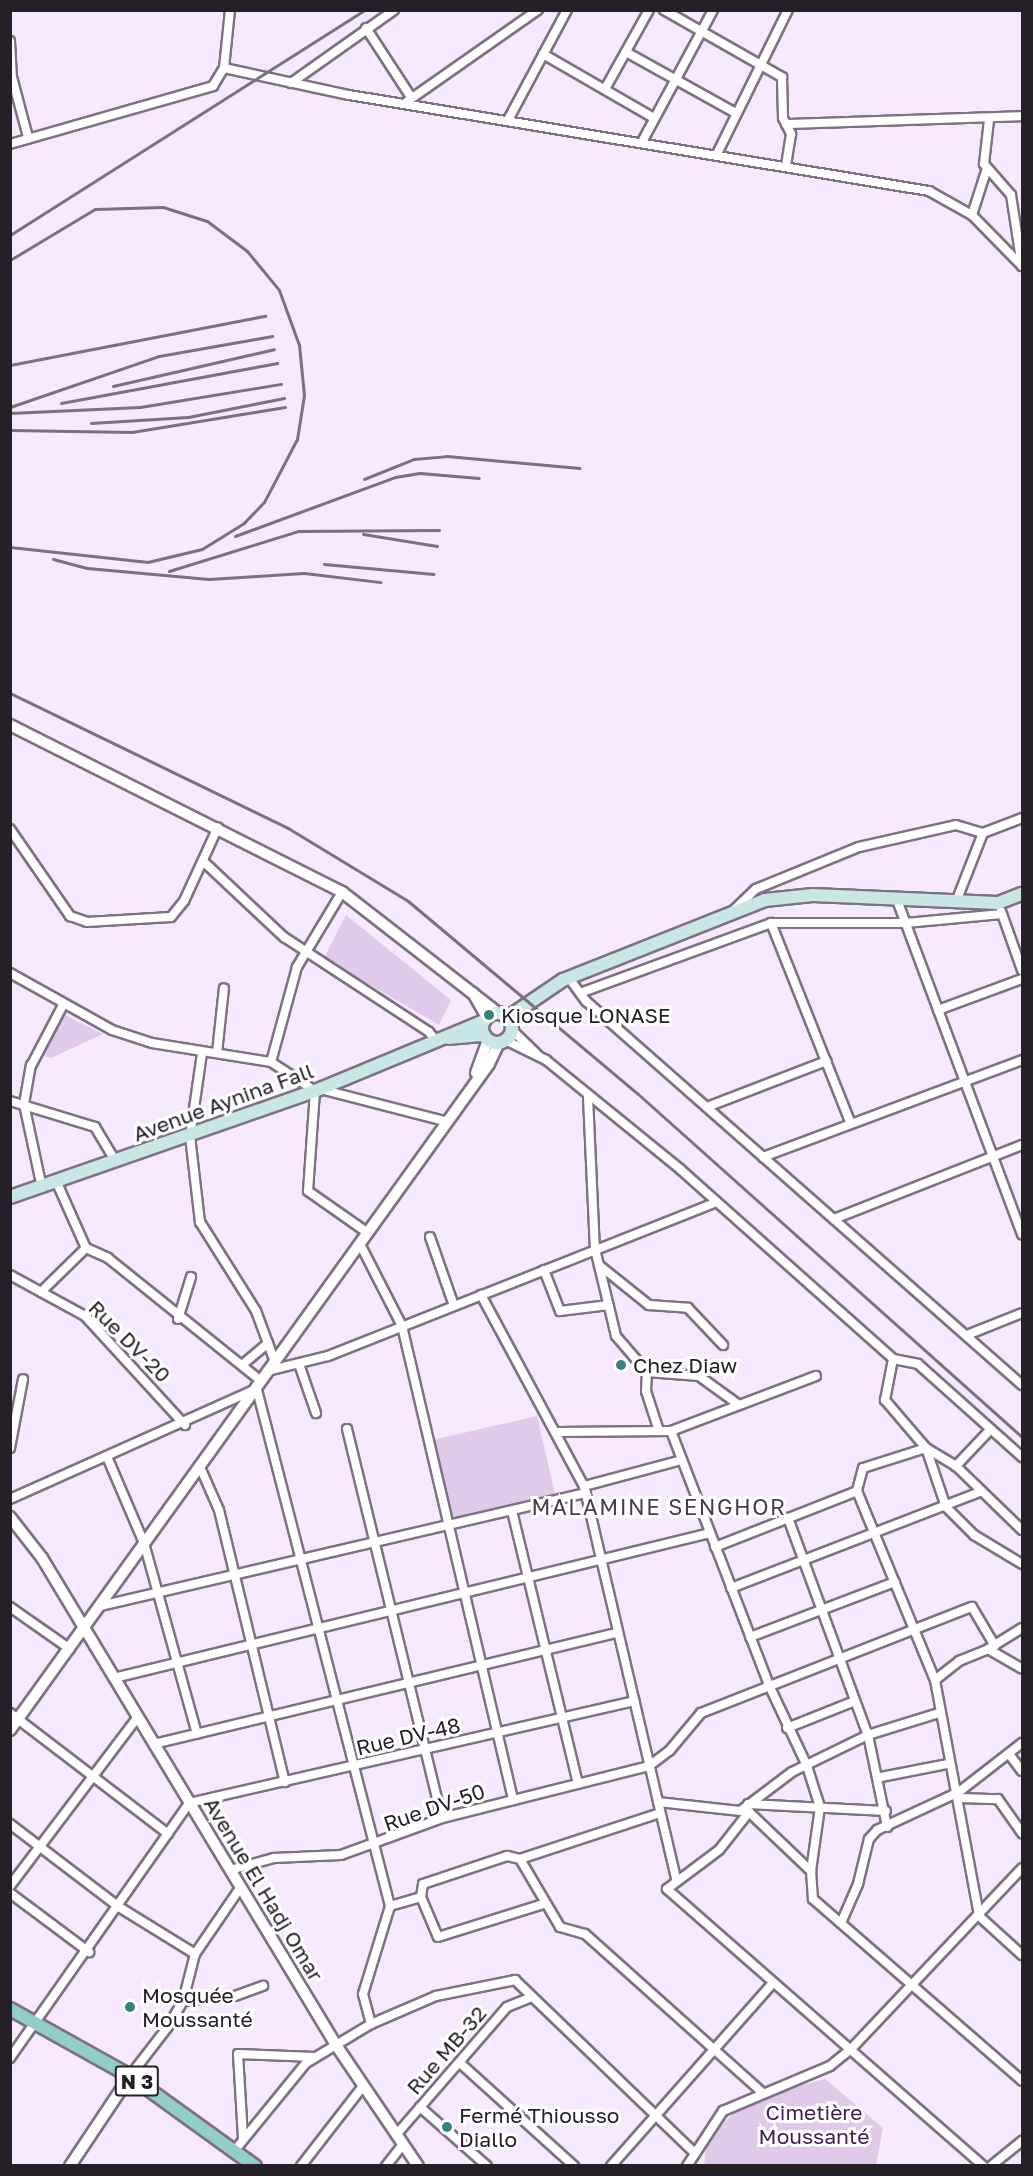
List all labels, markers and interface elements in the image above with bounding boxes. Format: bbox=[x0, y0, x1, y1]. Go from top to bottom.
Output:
place label: Kiosque LONASE bbox=[501, 1002, 671, 1028]
marker: Kiosque LONASE bbox=[482, 1008, 496, 1022]
street label: Avenue Aynina Fall bbox=[129, 1058, 317, 1146]
street label: Rue DV-20 bbox=[84, 1295, 176, 1387]
place label: Chez Diaw bbox=[633, 1352, 737, 1378]
marker: Chez Diaw bbox=[614, 1358, 628, 1372]
district label: MALAMINE SENGHOR bbox=[532, 1494, 786, 1520]
street label: Rue DV-48 bbox=[354, 1712, 462, 1760]
street label: Rue DV-50 bbox=[380, 1778, 488, 1836]
street label: Avenue El Hadj Omar bbox=[199, 1793, 329, 1985]
place label: Mosquée Moussanté bbox=[142, 1982, 253, 2032]
marker: Mosquée Moussanté bbox=[123, 2000, 137, 2014]
street label: Rue MB-32 bbox=[401, 2001, 491, 2099]
road number: N 3 bbox=[114, 2064, 160, 2098]
park label: Cimetière Moussanté bbox=[759, 2099, 869, 2149]
place label: Fermé Thiousso Diallo bbox=[459, 2102, 619, 2152]
marker: Fermé Thiousso Diallo bbox=[440, 2120, 454, 2134]

